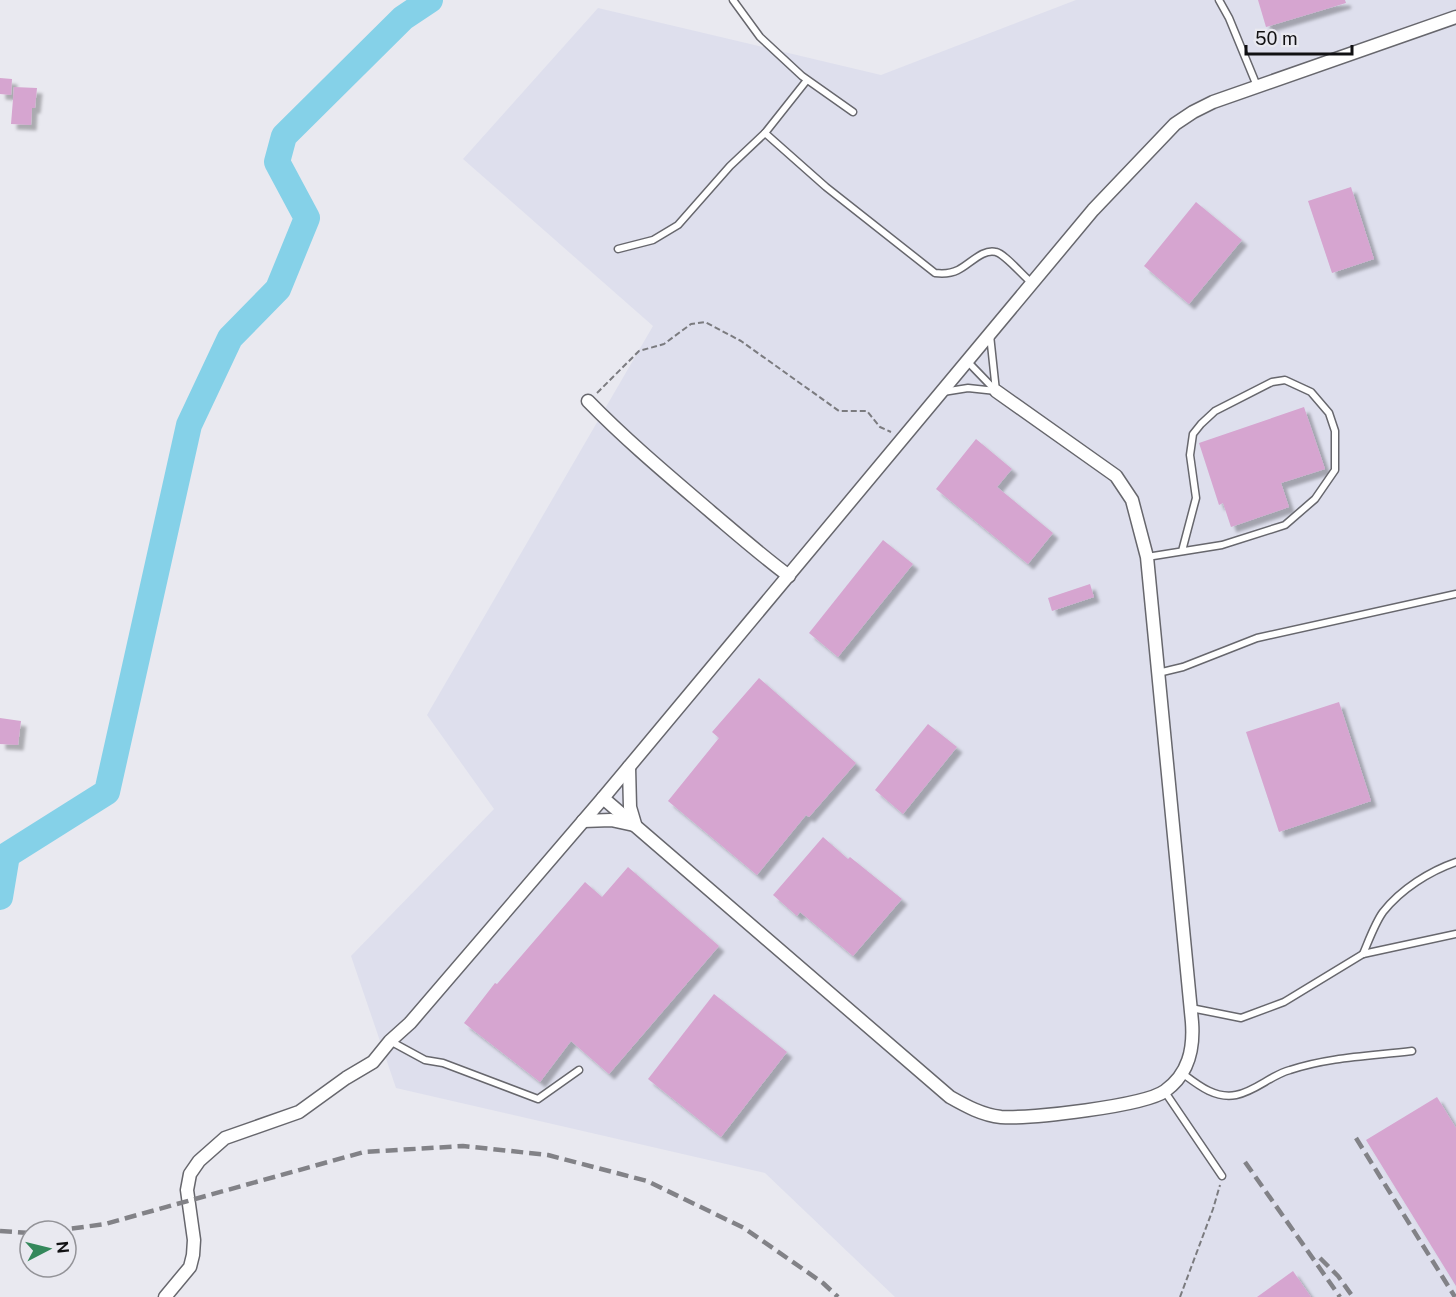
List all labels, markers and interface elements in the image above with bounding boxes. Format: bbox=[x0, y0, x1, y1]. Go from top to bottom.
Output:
scale bar bbox=[1246, 18, 1352, 56]
text: 50 m bbox=[1255, 28, 1298, 49]
north arrow bbox=[18, 1219, 78, 1279]
text: N bbox=[52, 1240, 73, 1255]

